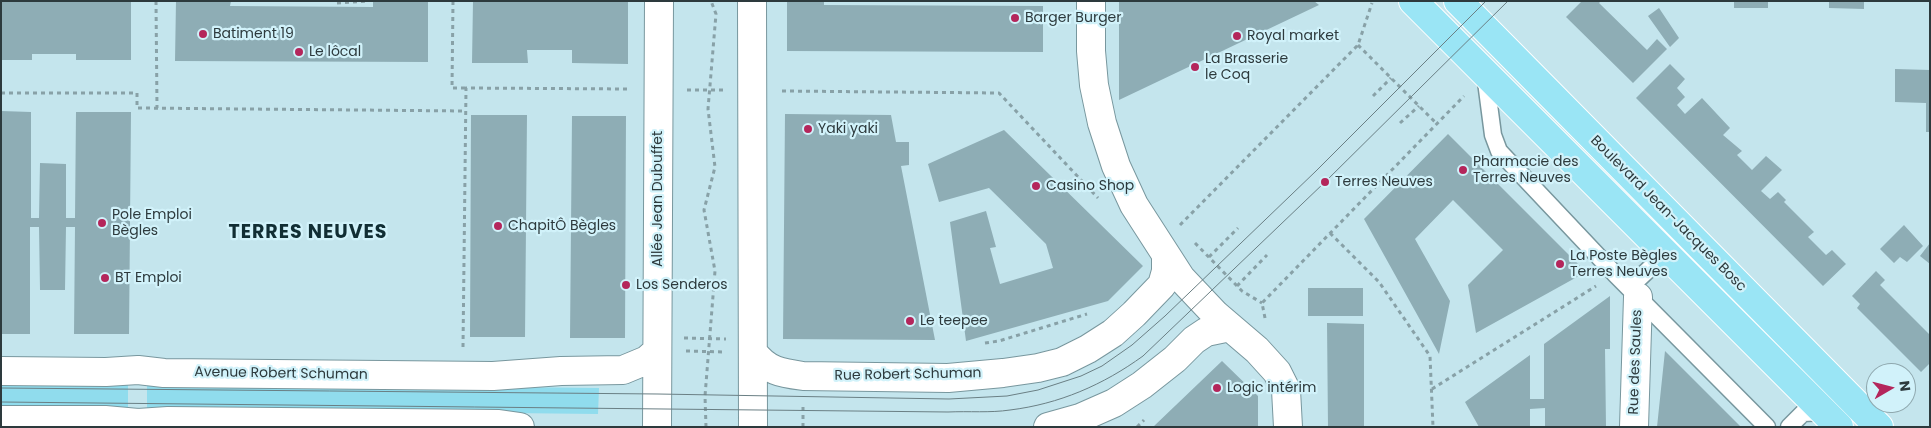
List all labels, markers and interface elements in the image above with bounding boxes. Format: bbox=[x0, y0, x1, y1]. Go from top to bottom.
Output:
place label: Barger Burger bbox=[1025, 10, 1122, 26]
marker: Barger Burger bbox=[1009, 12, 1021, 24]
place label: Batiment 19 bbox=[213, 26, 294, 42]
marker: Batiment 19 bbox=[197, 28, 209, 40]
place label: Royal market bbox=[1247, 28, 1339, 44]
marker: Royal market bbox=[1231, 30, 1243, 42]
place label: Le lôcal bbox=[309, 44, 361, 60]
marker: Le lôcal bbox=[293, 46, 305, 58]
place label: La Brasserie le Coq bbox=[1205, 51, 1288, 84]
marker: La Brasserie le Coq bbox=[1189, 61, 1201, 73]
place label: Yaki yaki bbox=[818, 121, 878, 137]
marker: Yaki yaki bbox=[802, 123, 814, 135]
street label: Allée Jean Dubuffet bbox=[650, 131, 666, 267]
street label: Boulevard Jean-Jacques Bosc bbox=[1587, 133, 1749, 295]
place label: Pharmacie des Terres Neuves bbox=[1473, 154, 1578, 186]
marker: Pharmacie des Terres Neuves bbox=[1457, 164, 1469, 176]
place label: Terres Neuves bbox=[1335, 174, 1433, 190]
marker: Terres Neuves bbox=[1319, 176, 1331, 188]
place label: Casino Shop bbox=[1046, 178, 1134, 194]
marker: Casino Shop bbox=[1030, 180, 1042, 192]
place label: Pole Emploi Bègles bbox=[112, 207, 192, 240]
marker: Pole Emploi Bègles bbox=[96, 217, 108, 229]
place label: ChapitÔ Bègles bbox=[508, 218, 616, 234]
marker: ChapitÔ Bègles bbox=[492, 220, 504, 232]
district label: TERRES NEUVES bbox=[227, 222, 389, 244]
place label: La Poste Bègles Terres Neuves bbox=[1570, 248, 1677, 280]
marker: La Poste Bègles Terres Neuves bbox=[1554, 258, 1566, 270]
place label: BT Emploi bbox=[115, 270, 182, 286]
marker: BT Emploi bbox=[99, 272, 111, 284]
place label: Los Senderos bbox=[636, 277, 728, 293]
marker: Los Senderos bbox=[620, 279, 632, 291]
street label: Rue des Saules bbox=[1626, 309, 1646, 415]
place label: Le teepee bbox=[920, 313, 988, 329]
marker: Le teepee bbox=[904, 315, 916, 327]
north arrow bbox=[1866, 363, 1916, 413]
street label: Avenue Robert Schuman bbox=[194, 364, 368, 384]
street label: Rue Robert Schuman bbox=[834, 365, 982, 385]
text: N bbox=[1894, 379, 1915, 393]
place label: Logic intérim bbox=[1227, 380, 1316, 396]
marker: Logic intérim bbox=[1211, 382, 1223, 394]

